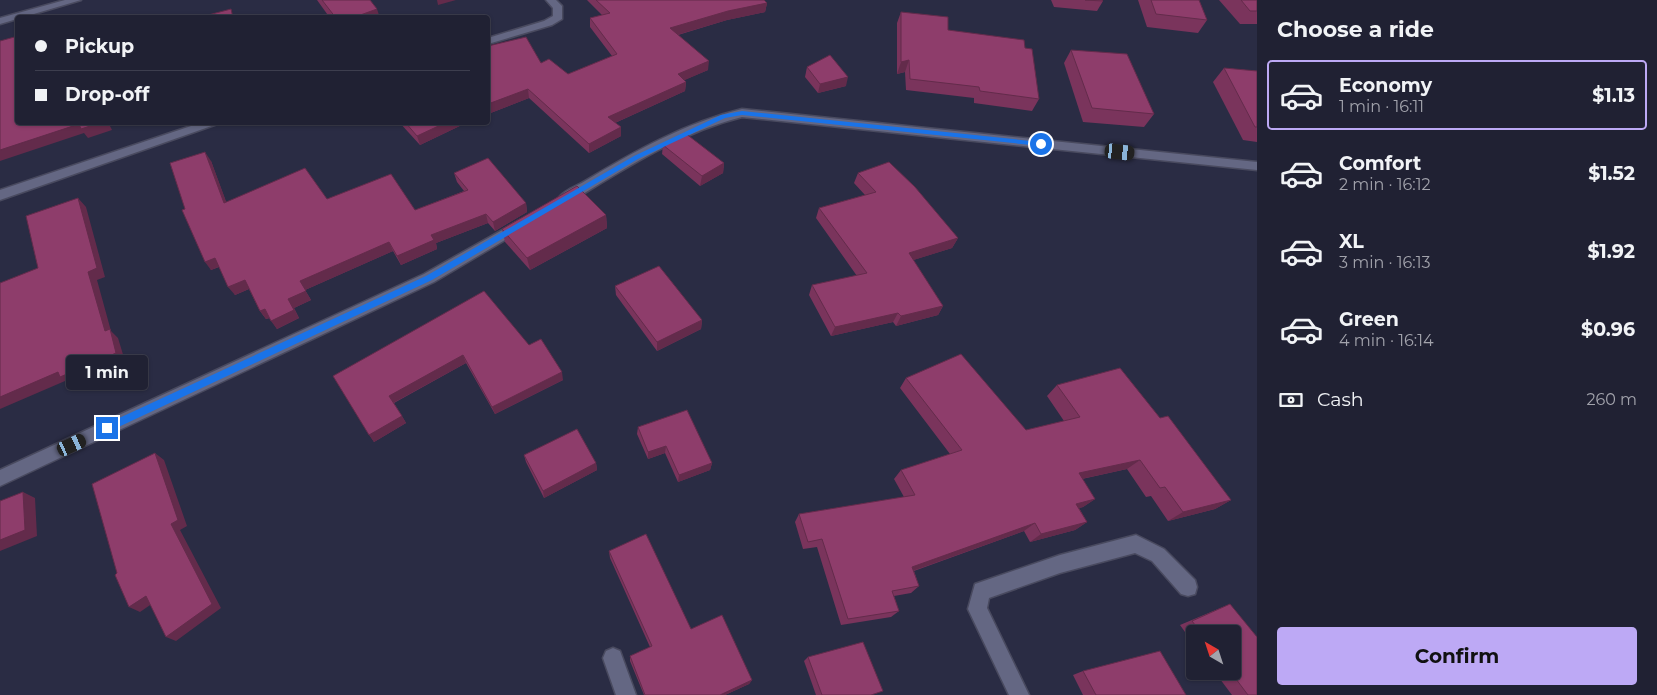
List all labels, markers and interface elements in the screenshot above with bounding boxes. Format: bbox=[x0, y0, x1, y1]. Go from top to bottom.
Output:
text: Choose a ride bbox=[1277, 16, 1434, 43]
text: Pickup bbox=[65, 35, 134, 58]
icon: car bbox=[1279, 73, 1324, 118]
text: Economy bbox=[1339, 74, 1432, 97]
text: Drop-off bbox=[65, 83, 149, 106]
text: $1.13 bbox=[1592, 84, 1635, 107]
text: 1 min · 16:11 bbox=[1339, 97, 1424, 116]
route start bbox=[1030, 133, 1052, 155]
car bbox=[1104, 143, 1135, 161]
icon: car bbox=[1279, 151, 1324, 196]
text: Comfort bbox=[1339, 152, 1421, 175]
text: $1.52 bbox=[1588, 162, 1635, 185]
text: 2 min · 16:12 bbox=[1339, 175, 1431, 194]
icon: car bbox=[1279, 229, 1324, 274]
text: XL bbox=[1339, 230, 1364, 253]
text: $1.92 bbox=[1587, 240, 1635, 263]
text: 3 min · 16:13 bbox=[1339, 253, 1430, 272]
icon: car bbox=[1279, 307, 1324, 352]
text: Green bbox=[1339, 308, 1399, 331]
text: $0.96 bbox=[1581, 318, 1635, 341]
text: 4 min · 16:14 bbox=[1339, 331, 1434, 350]
callout: 1 min bbox=[66, 356, 148, 390]
text: 1 min bbox=[85, 363, 129, 382]
icon: cash bbox=[1277, 386, 1305, 414]
text: Cash bbox=[1317, 388, 1364, 411]
text: 260 m bbox=[1586, 390, 1637, 409]
route end bbox=[96, 417, 118, 439]
car bbox=[55, 432, 88, 458]
north arrow bbox=[1186, 625, 1241, 680]
map controls bbox=[1186, 625, 1241, 680]
button: Confirm bbox=[1277, 627, 1637, 685]

